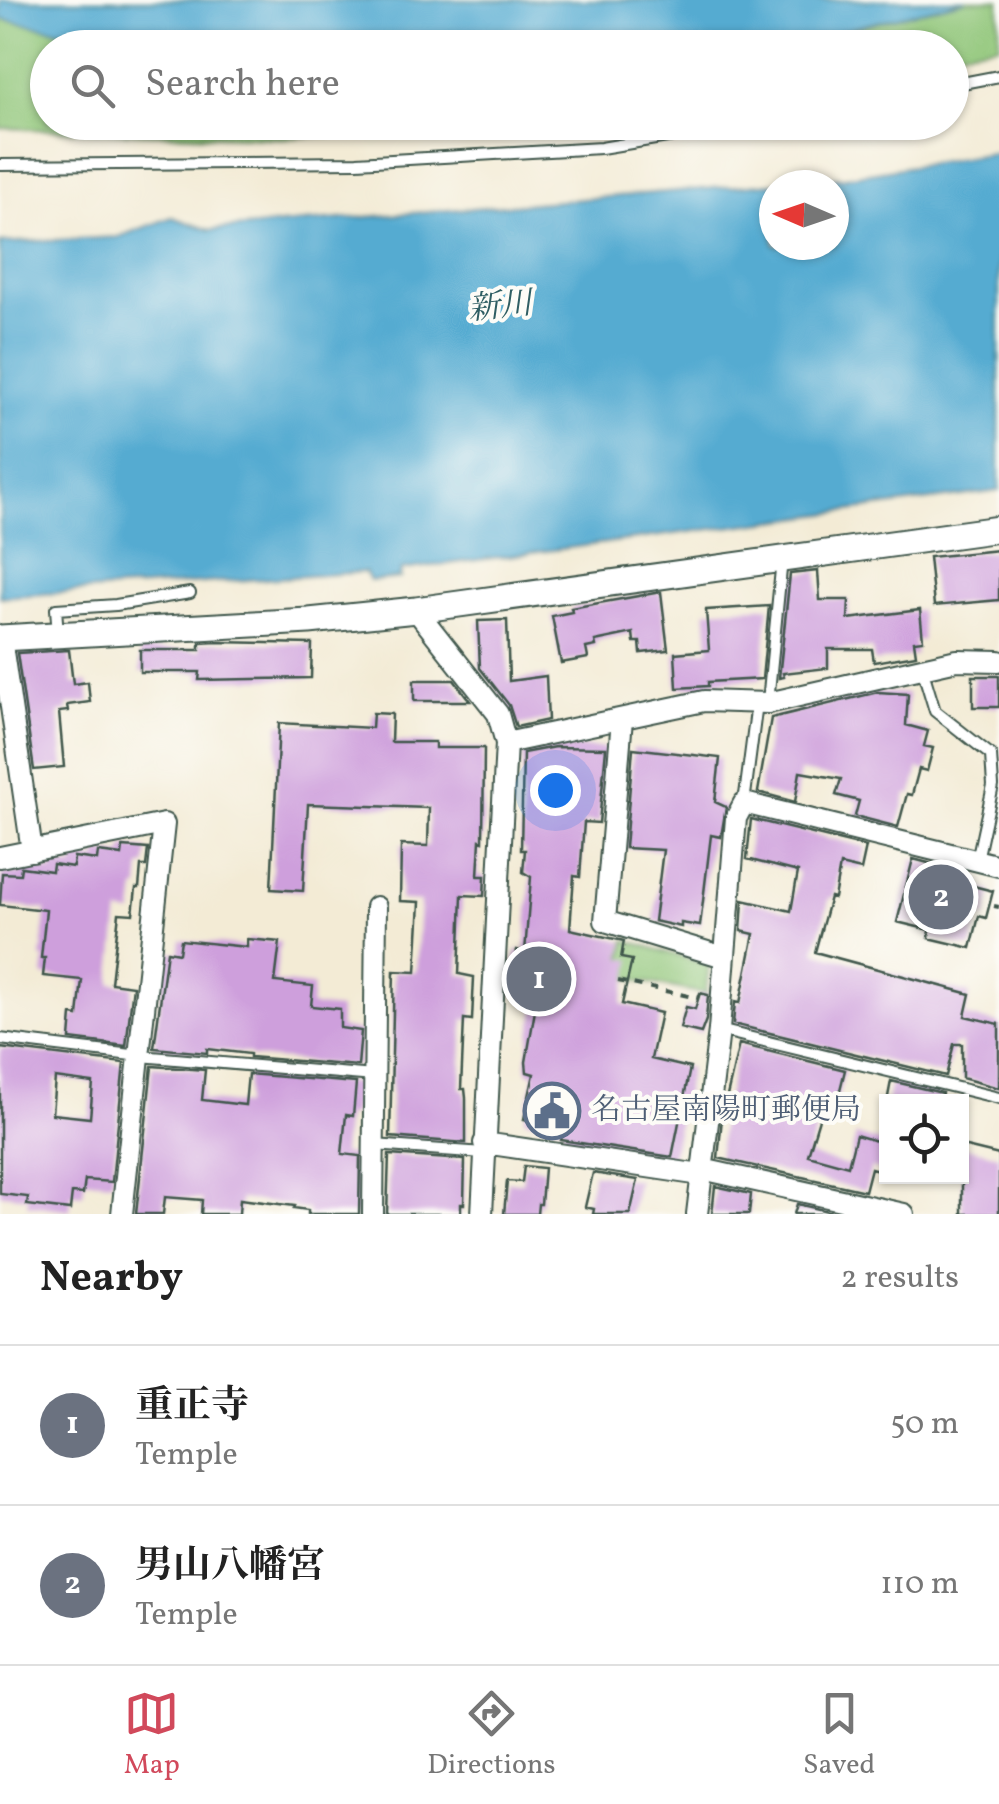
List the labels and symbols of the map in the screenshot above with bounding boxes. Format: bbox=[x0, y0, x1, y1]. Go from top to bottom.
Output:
north arrow bbox=[759, 170, 849, 260]
water label: 新川 bbox=[466, 282, 537, 333]
your location bbox=[530, 765, 581, 816]
pin: 2 bbox=[908, 860, 974, 934]
pin: 1 bbox=[506, 942, 572, 1016]
public building icon: 名古屋南陽町郵便局 bbox=[522, 1081, 582, 1141]
place label: 名古屋南陽町郵便局 bbox=[591, 1090, 861, 1132]

